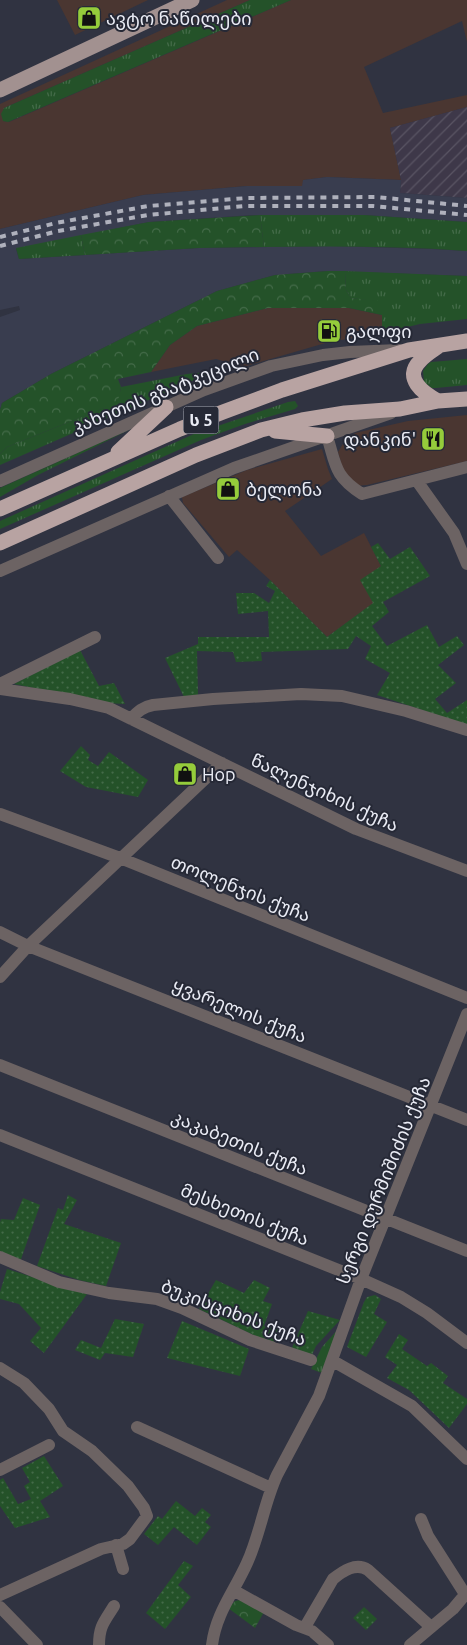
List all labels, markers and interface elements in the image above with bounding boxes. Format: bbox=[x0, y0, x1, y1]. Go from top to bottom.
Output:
shop icon: ავტო ნაწილები bbox=[76, 5, 102, 31]
place label: ავტო ნაწილები bbox=[106, 8, 252, 30]
fuel station icon: გალფი bbox=[316, 318, 342, 344]
place label: გალფი bbox=[346, 321, 412, 343]
street label: კახეთის გზატკეცილი bbox=[68, 343, 262, 439]
road number: ს 5 bbox=[184, 406, 218, 434]
restaurant icon: დანკინ' bbox=[420, 426, 446, 452]
place label: დანკინ' bbox=[344, 429, 416, 451]
shop icon: ბელონა bbox=[215, 476, 241, 502]
place label: ბელონა bbox=[246, 479, 322, 501]
street label: წალენჯიხის ქუჩა bbox=[247, 749, 402, 837]
shop icon: Нор bbox=[172, 761, 198, 787]
place label: Нор bbox=[202, 764, 236, 784]
street label: თოლენჯის ქუჩა bbox=[168, 851, 314, 927]
street label: ყვარელის ქუჩა bbox=[169, 974, 310, 1048]
street label: სერგი დურმიშიძის ქუჩა bbox=[332, 1073, 436, 1287]
street label: კაკაბეთის ქუჩა bbox=[168, 1106, 311, 1180]
street label: მესხეთის ქუჩა bbox=[177, 1179, 312, 1251]
street label: ბუკისციხის ქუჩა bbox=[158, 1275, 309, 1351]

